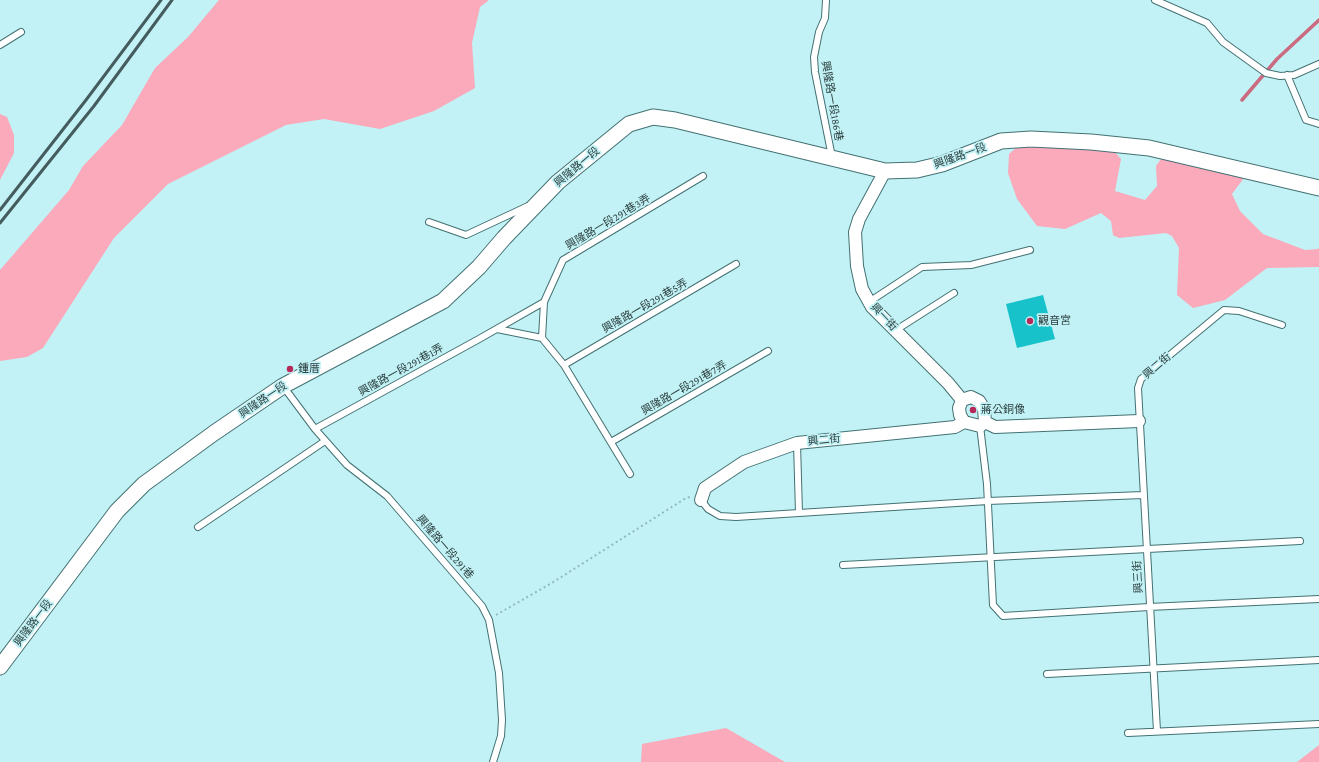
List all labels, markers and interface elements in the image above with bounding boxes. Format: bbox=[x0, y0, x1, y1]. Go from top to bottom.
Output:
street label: 興隆路一段186巷 bbox=[818, 60, 846, 142]
street label: 興隆路一段 bbox=[932, 140, 988, 172]
street label: 興隆路一段 bbox=[552, 144, 602, 190]
street label: 興隆路一段291巷3弄 bbox=[563, 191, 653, 253]
street label: 興隆路一段291巷5弄 bbox=[600, 276, 690, 336]
street label: 興一街 bbox=[868, 300, 900, 334]
place label: 觀音宮 bbox=[1038, 314, 1071, 328]
marker: 觀音宮 bbox=[1025, 316, 1035, 326]
street label: 興隆路一段291巷1弄 bbox=[356, 341, 446, 399]
street label: 興二街 bbox=[1140, 350, 1174, 382]
street label: 興隆路一段291巷7弄 bbox=[639, 358, 729, 418]
place label: 鍾厝 bbox=[298, 362, 320, 376]
marker: 鍾厝 bbox=[285, 364, 295, 374]
street label: 興隆路一段 bbox=[237, 379, 289, 421]
place label: 蔣公銅像 bbox=[981, 403, 1025, 417]
marker: 蔣公銅像 bbox=[968, 405, 978, 415]
street label: 興二街 bbox=[807, 432, 841, 448]
street label: 興隆路一段291巷 bbox=[414, 512, 476, 582]
street label: 興三街 bbox=[1131, 560, 1145, 594]
street label: 興隆路一段 bbox=[11, 597, 55, 649]

